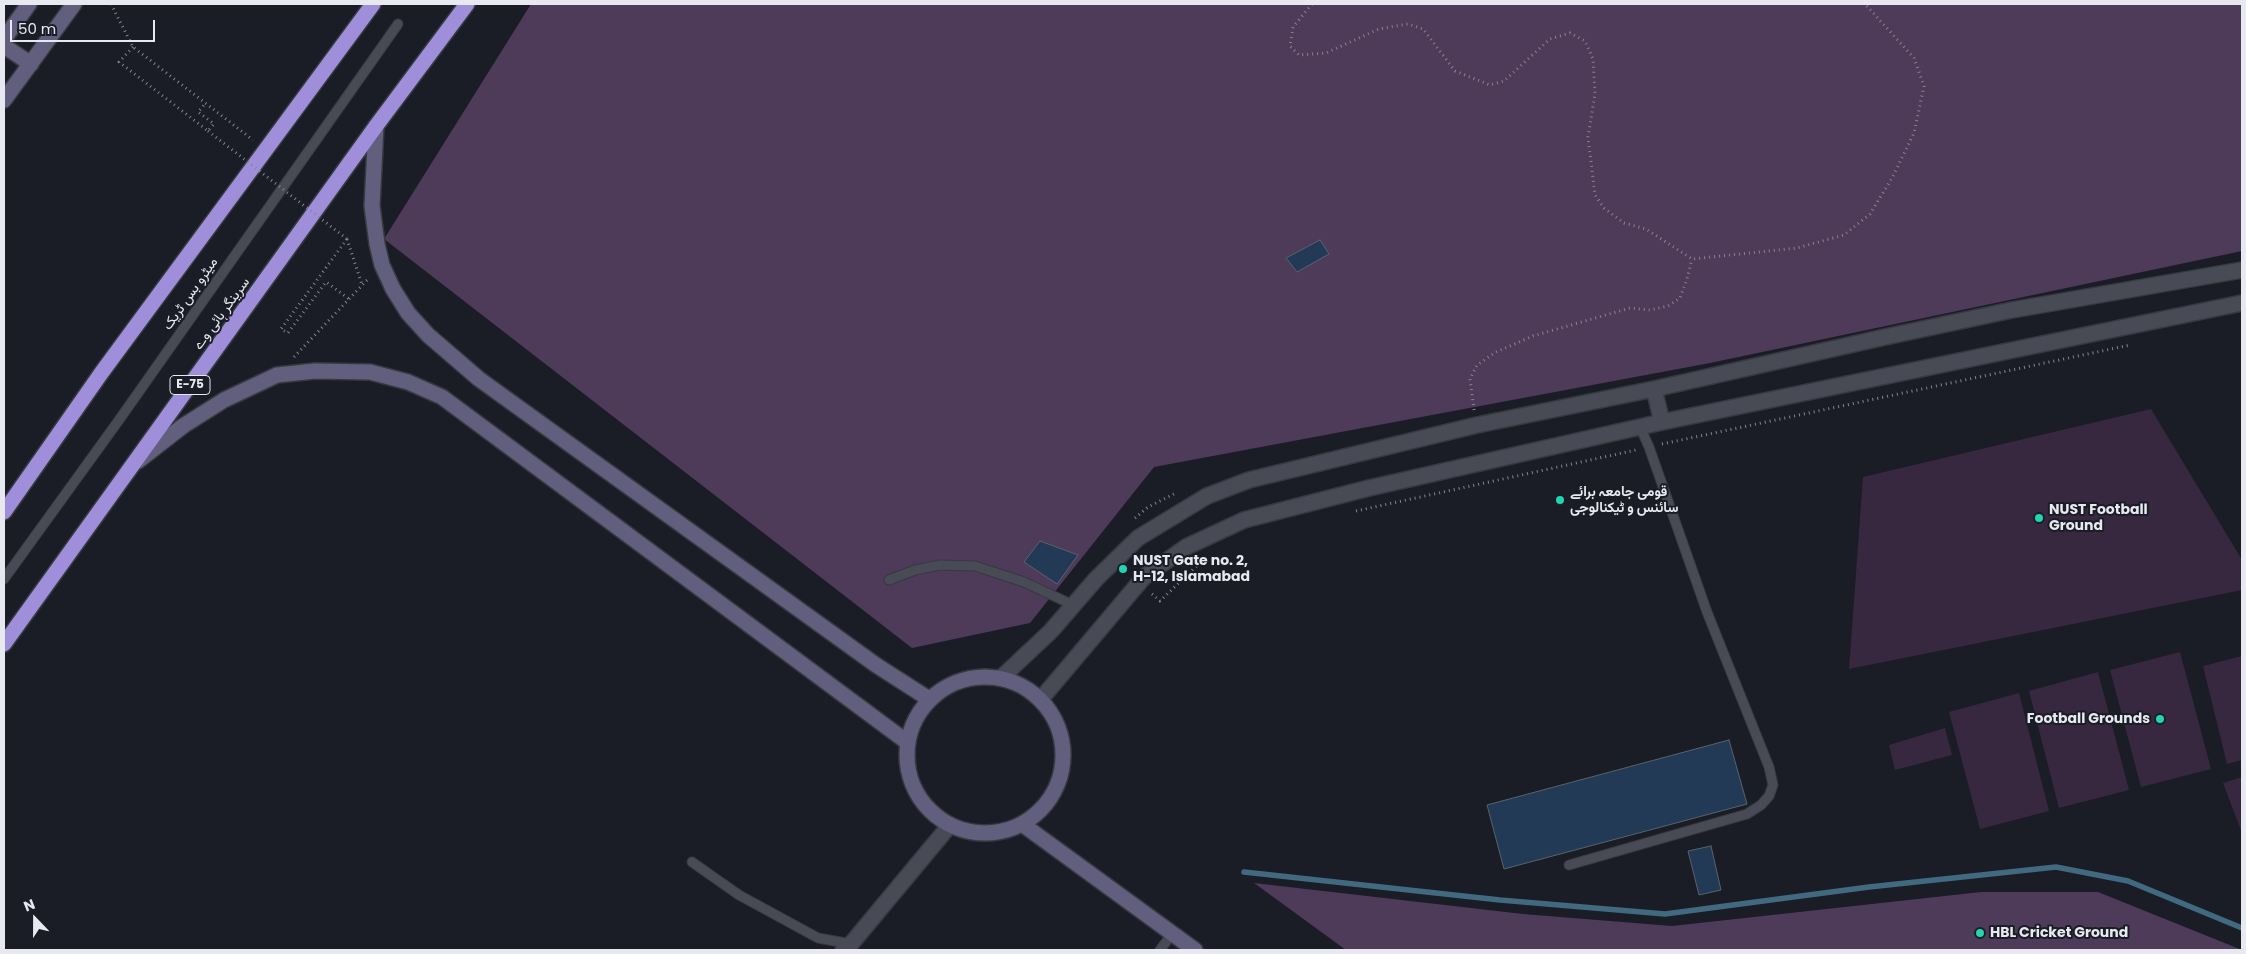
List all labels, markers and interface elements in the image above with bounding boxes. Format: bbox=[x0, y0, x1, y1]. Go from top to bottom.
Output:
scale bar bbox=[12, 10, 158, 42]
text: 50 m bbox=[18, 18, 56, 39]
street label: میٹرو بس ٹریک bbox=[160, 254, 222, 334]
street label: سرینگر ہائی وے bbox=[190, 275, 254, 353]
road number: E-75 bbox=[170, 376, 210, 394]
place label: قومی جامعہ برائے سائنس و ٹیکنالوجی bbox=[1570, 484, 1678, 516]
marker: قومی جامعہ برائے سائنس و ٹیکنالوجی bbox=[1554, 494, 1566, 506]
place label: NUST Football Ground bbox=[2049, 502, 2148, 534]
marker: NUST Football Ground bbox=[2033, 512, 2045, 524]
place label: NUST Gate no. 2, H-12, Islamabad bbox=[1133, 553, 1250, 586]
marker: NUST Gate no. 2, H-12, Islamabad bbox=[1117, 563, 1129, 575]
place label: Football Grounds bbox=[2027, 711, 2150, 727]
marker: Football Grounds bbox=[2154, 713, 2166, 725]
north arrow bbox=[10, 894, 60, 944]
text: N bbox=[21, 894, 38, 916]
place label: HBL Cricket Ground bbox=[1990, 925, 2128, 941]
marker: HBL Cricket Ground bbox=[1974, 927, 1986, 939]

